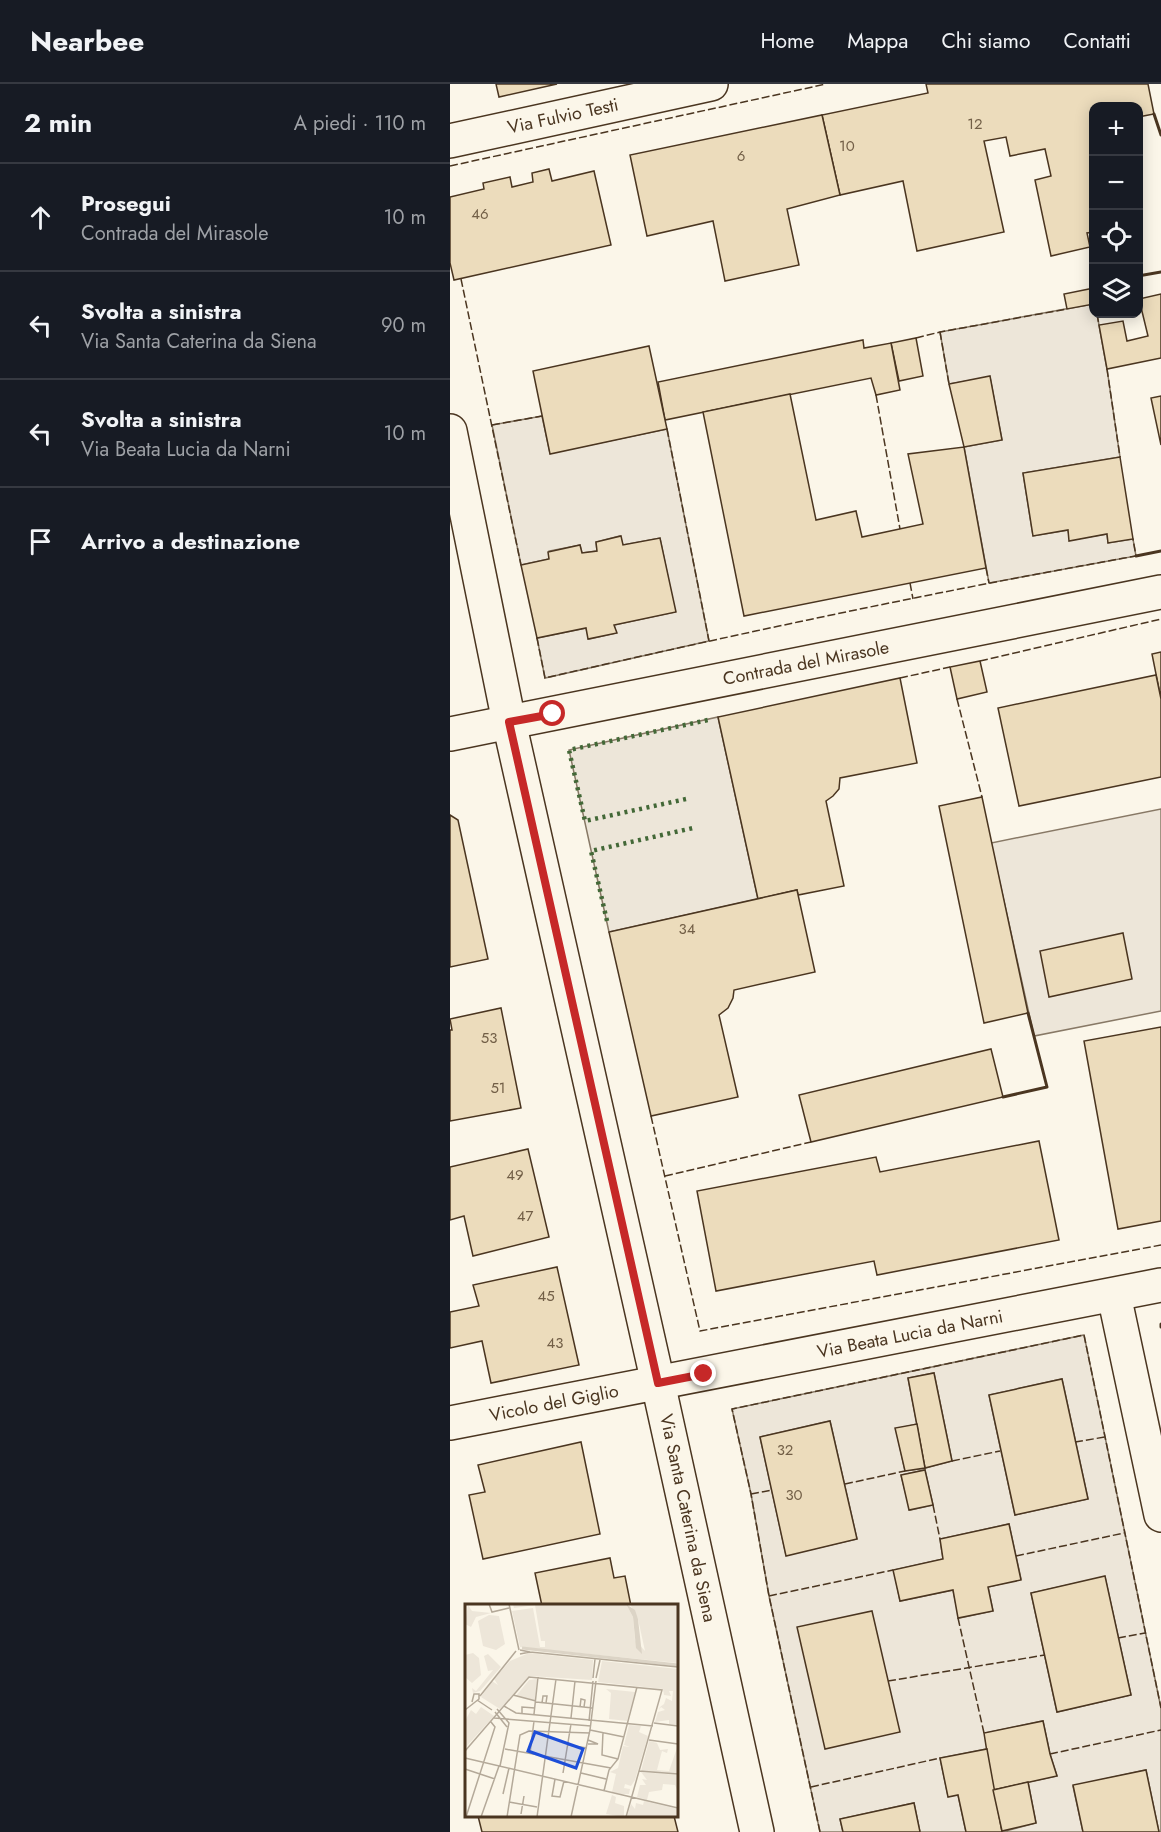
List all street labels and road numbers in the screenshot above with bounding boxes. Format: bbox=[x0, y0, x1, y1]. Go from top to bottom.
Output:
street label: Via Fulvio Testi bbox=[505, 92, 621, 140]
street label: Contrada del Mirasole bbox=[721, 634, 891, 692]
street label: Via Beata Lucia da Narni bbox=[815, 1303, 1005, 1365]
street label: Vicolo del Giglio bbox=[487, 1378, 621, 1428]
street label: Via Santa Caterina da Siena bbox=[653, 1412, 723, 1624]

